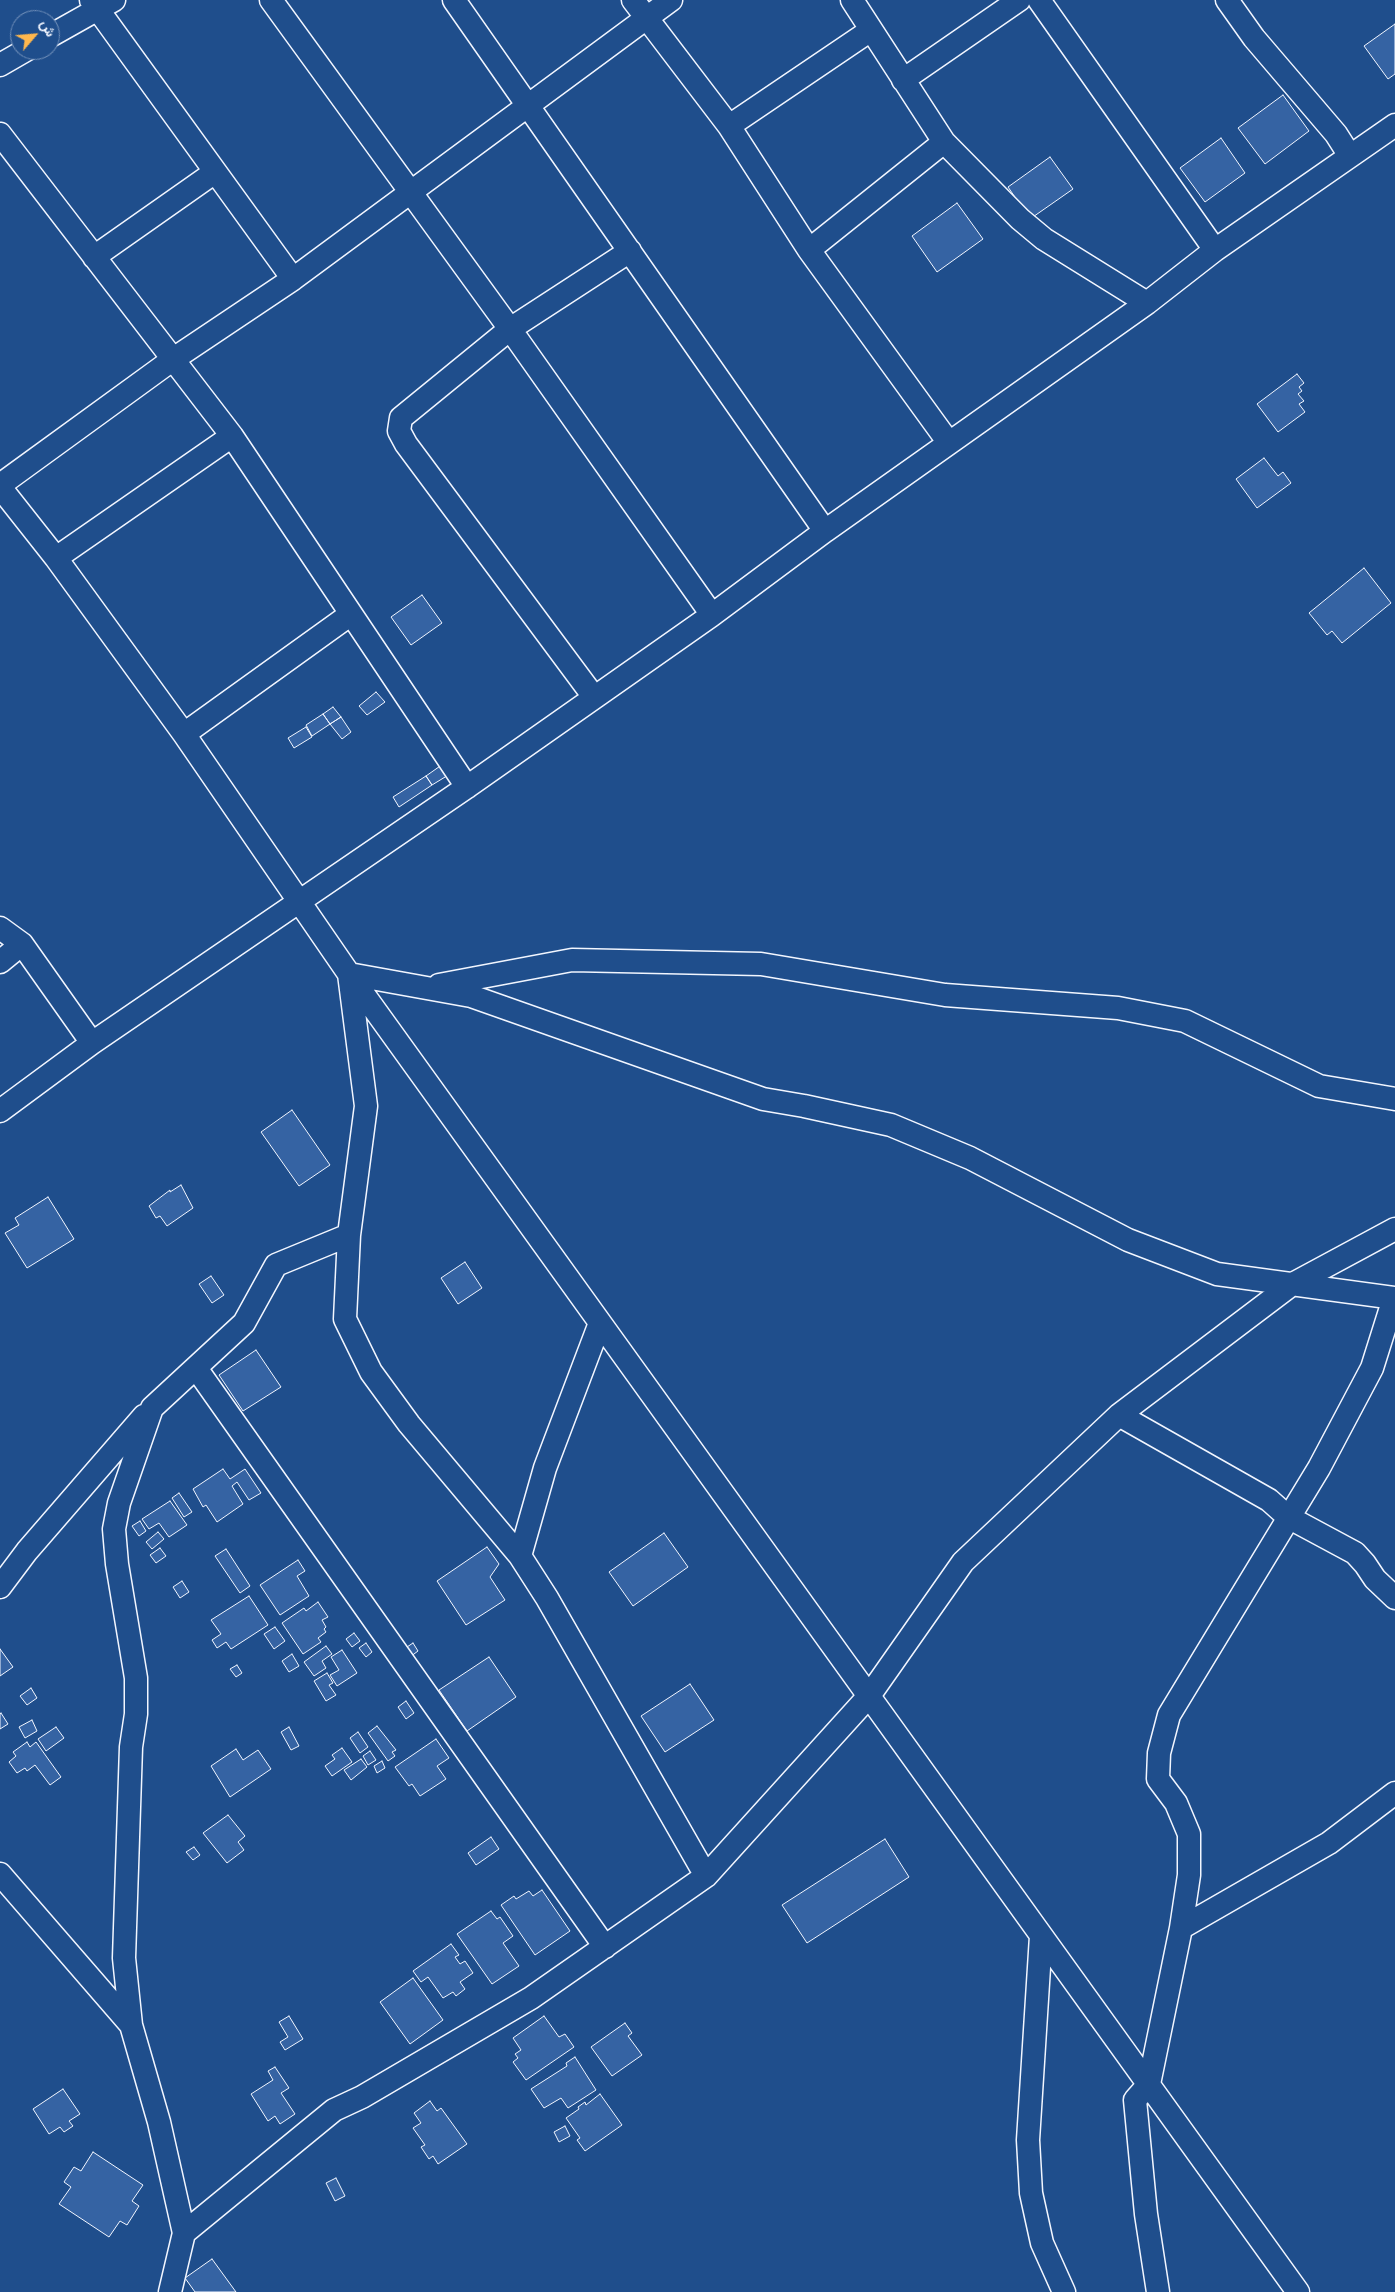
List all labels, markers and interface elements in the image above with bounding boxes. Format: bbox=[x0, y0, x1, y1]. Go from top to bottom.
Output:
north arrow bbox=[10, 10, 60, 60]
text: ش bbox=[37, 17, 59, 40]

